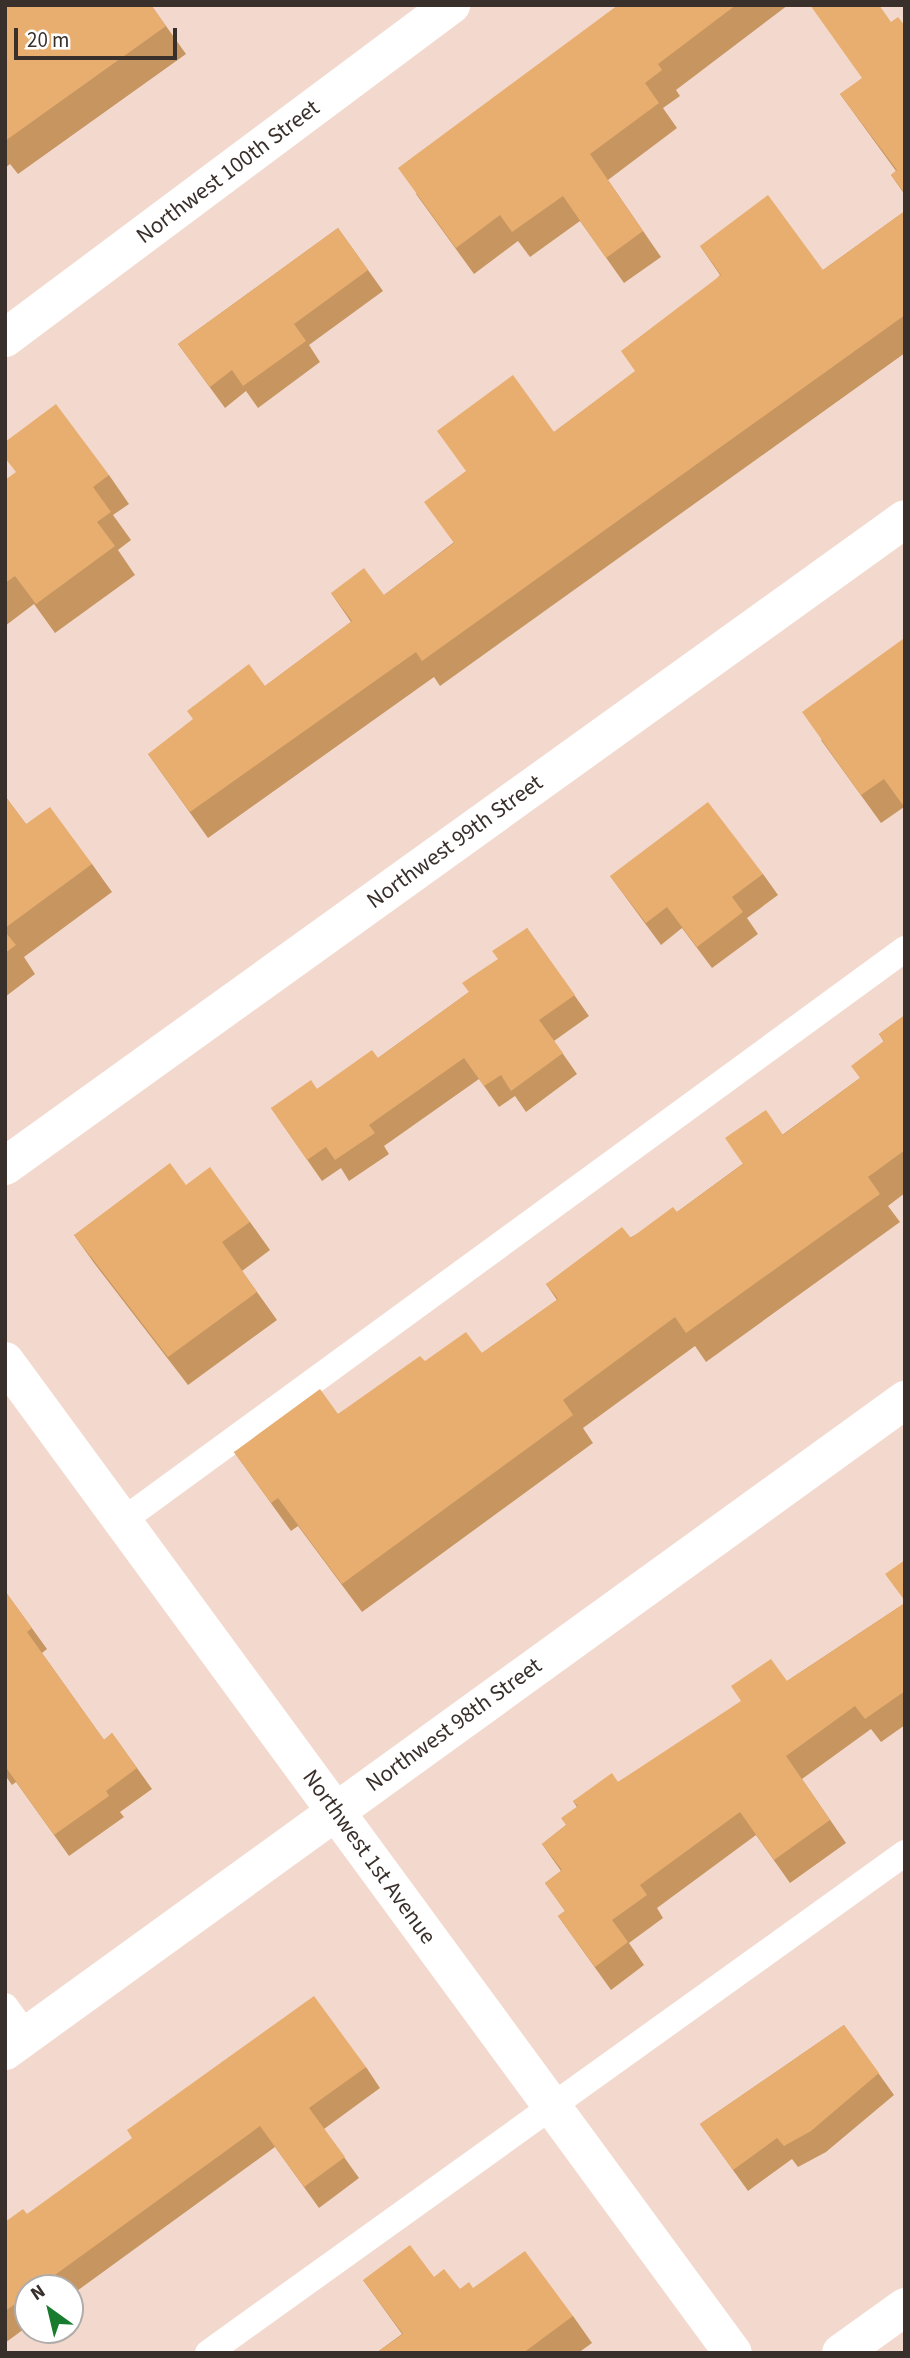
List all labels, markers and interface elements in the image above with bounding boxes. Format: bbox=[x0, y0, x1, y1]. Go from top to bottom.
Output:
scale bar bbox=[18, 14, 180, 58]
text: 20 m bbox=[27, 25, 69, 55]
street label: Northwest 100th Street bbox=[131, 94, 325, 250]
street label: Northwest 99th Street bbox=[362, 769, 548, 915]
street label: Northwest 98th Street bbox=[361, 1652, 547, 1798]
street label: Northwest 1st Avenue bbox=[296, 1764, 442, 1950]
north arrow bbox=[14, 2274, 84, 2344]
text: N bbox=[25, 2278, 51, 2308]

